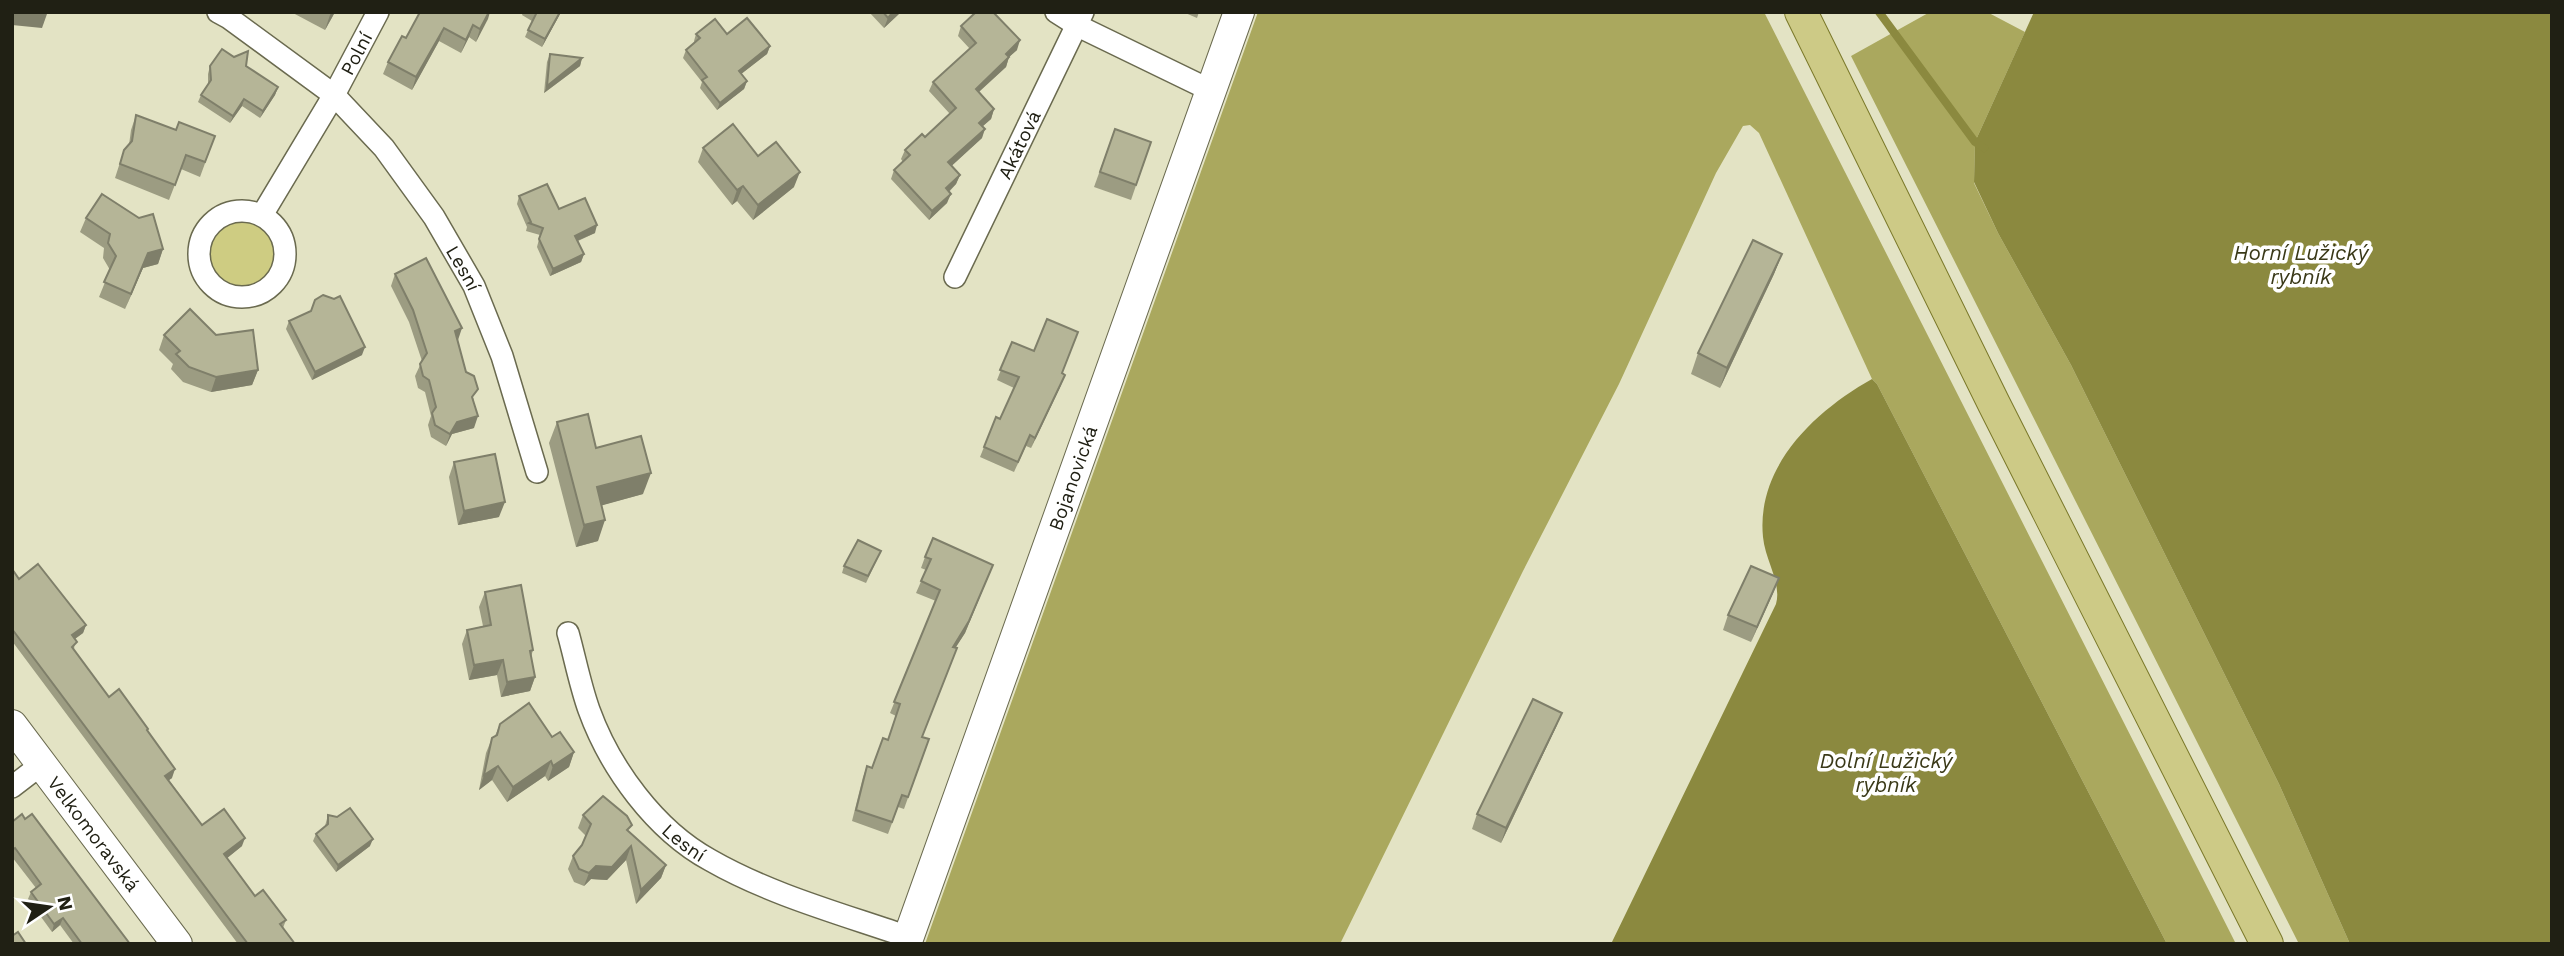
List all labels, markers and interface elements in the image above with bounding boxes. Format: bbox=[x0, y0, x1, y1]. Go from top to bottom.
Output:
street label: Polní bbox=[336, 28, 377, 79]
street label: Akátová bbox=[993, 107, 1046, 183]
water label: Horní Lužický rybník bbox=[2234, 240, 2370, 289]
street label: Lesní bbox=[441, 242, 486, 294]
street label: Bojanovická bbox=[1044, 422, 1102, 534]
water label: Dolní Lužický rybník bbox=[1820, 748, 1954, 797]
street label: Velkomoravská bbox=[43, 772, 144, 896]
street label: Lesní bbox=[657, 819, 710, 867]
north arrow bbox=[14, 872, 84, 942]
text: N bbox=[52, 894, 78, 913]

